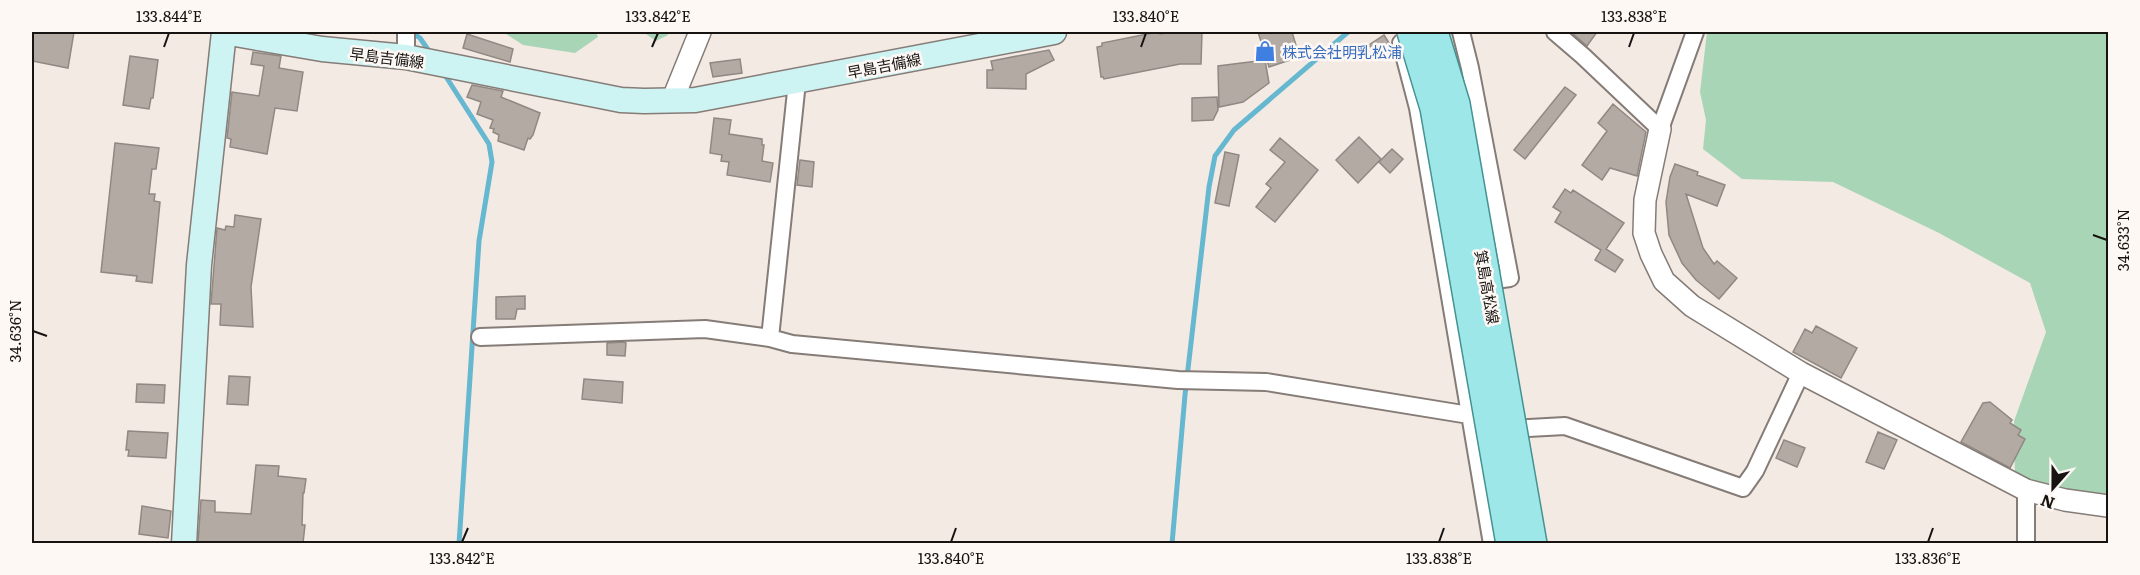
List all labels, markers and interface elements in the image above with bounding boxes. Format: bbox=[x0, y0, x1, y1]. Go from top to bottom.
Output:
text: 133.844°E bbox=[136, 4, 202, 27]
text: 133.842°E bbox=[625, 4, 691, 27]
text: 133.840°E bbox=[1113, 4, 1179, 27]
text: 133.838°E bbox=[1601, 4, 1667, 27]
shop icon: 株式会社明乳松浦 bbox=[1253, 39, 1277, 63]
place label: 株式会社明乳松浦 bbox=[1282, 40, 1402, 63]
street label: 早島吉備線 bbox=[348, 41, 426, 73]
street label: 早島吉備線 bbox=[845, 47, 923, 83]
text: 34.633°N bbox=[2111, 209, 2134, 271]
street label: 箕島高松線 bbox=[1470, 248, 1506, 326]
text: 34.636°N bbox=[3, 299, 26, 363]
north arrow bbox=[2023, 458, 2083, 518]
text: N bbox=[2037, 489, 2058, 517]
text: 133.842°E bbox=[429, 546, 495, 569]
text: 133.840°E bbox=[918, 546, 984, 569]
text: 133.838°E bbox=[1406, 546, 1472, 569]
text: 133.836°E bbox=[1895, 546, 1961, 569]

